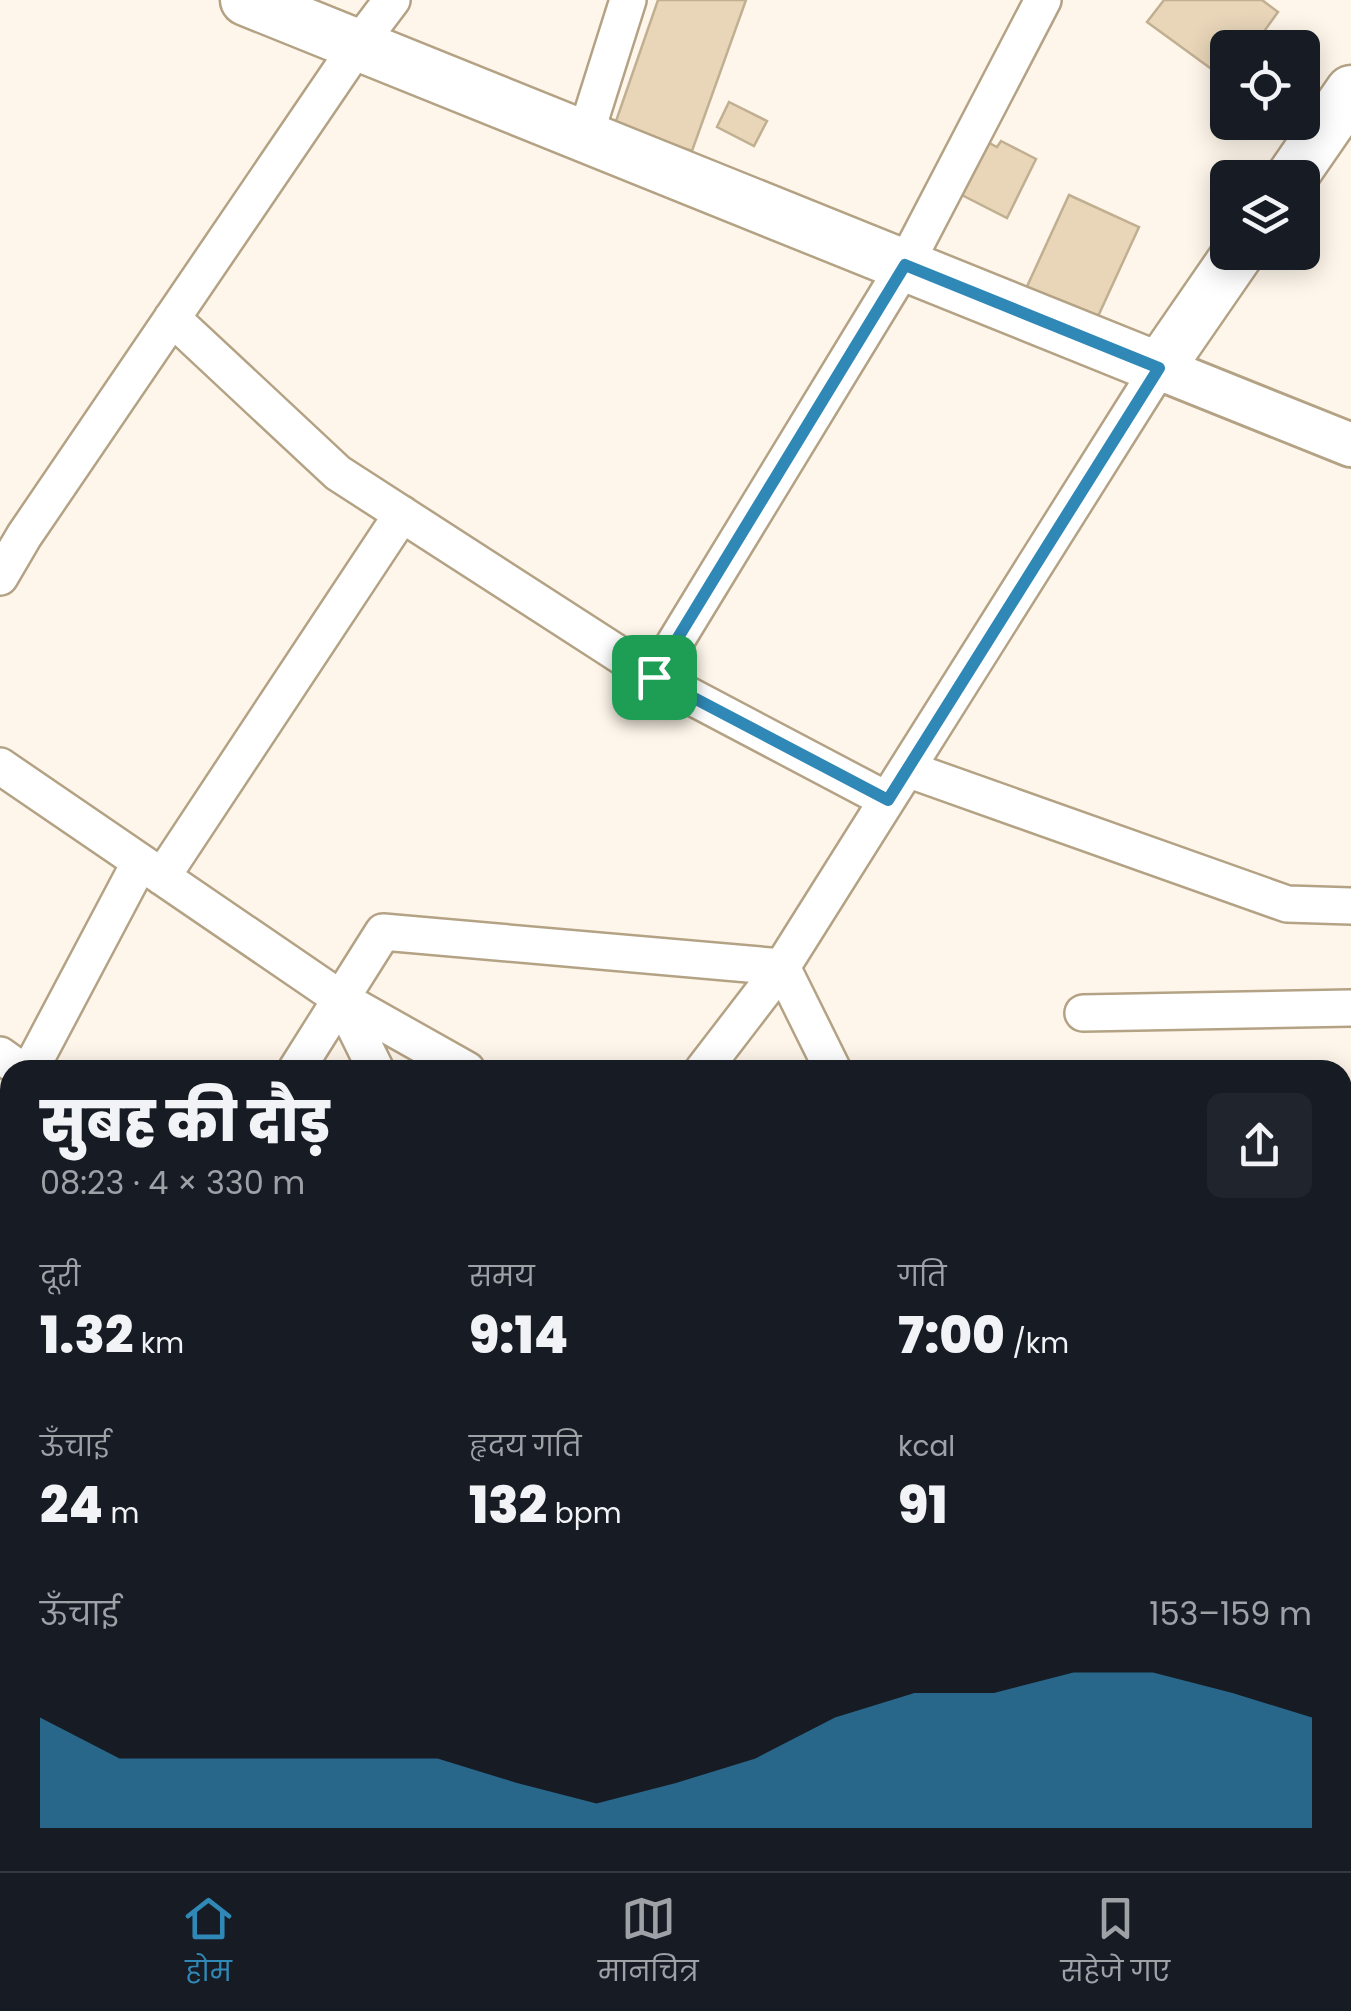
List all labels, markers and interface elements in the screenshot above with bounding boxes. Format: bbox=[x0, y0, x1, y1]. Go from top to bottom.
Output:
map controls bbox=[1210, 30, 1320, 270]
button: locate bbox=[1210, 30, 1320, 140]
button: layers bbox=[1210, 160, 1320, 270]
pin bbox=[612, 635, 697, 720]
icon: arrive bbox=[627, 650, 682, 705]
text: सुबह की दौड़ bbox=[40, 1083, 330, 1160]
button: share bbox=[1207, 1093, 1312, 1198]
text: 08:23 · 4 × 330 m bbox=[40, 1160, 305, 1205]
text: दूरी bbox=[40, 1257, 80, 1296]
text: समय bbox=[469, 1257, 535, 1296]
text: गति bbox=[898, 1257, 947, 1296]
text: 1.32 bbox=[40, 1300, 133, 1371]
text: 9:14 bbox=[469, 1300, 568, 1371]
text: 7:00 bbox=[898, 1300, 1005, 1371]
text: km bbox=[133, 1324, 184, 1363]
text: /km bbox=[1005, 1324, 1069, 1363]
text: ऊँचाई bbox=[40, 1427, 109, 1466]
text: हृदय गति bbox=[469, 1427, 581, 1466]
text: kcal bbox=[898, 1427, 955, 1466]
text: 24 bbox=[40, 1470, 103, 1541]
text: 132 bbox=[469, 1470, 547, 1541]
text: 91 bbox=[898, 1470, 948, 1541]
text: m bbox=[103, 1494, 139, 1533]
text: bpm bbox=[547, 1494, 622, 1533]
text: ऊँचाई bbox=[40, 1591, 119, 1636]
text: 153–159 m bbox=[1149, 1591, 1312, 1636]
tab: होम bbox=[181, 1891, 236, 1993]
tab: मानचित्र bbox=[598, 1891, 699, 1993]
tab: सहेजे गए bbox=[1061, 1891, 1170, 1993]

